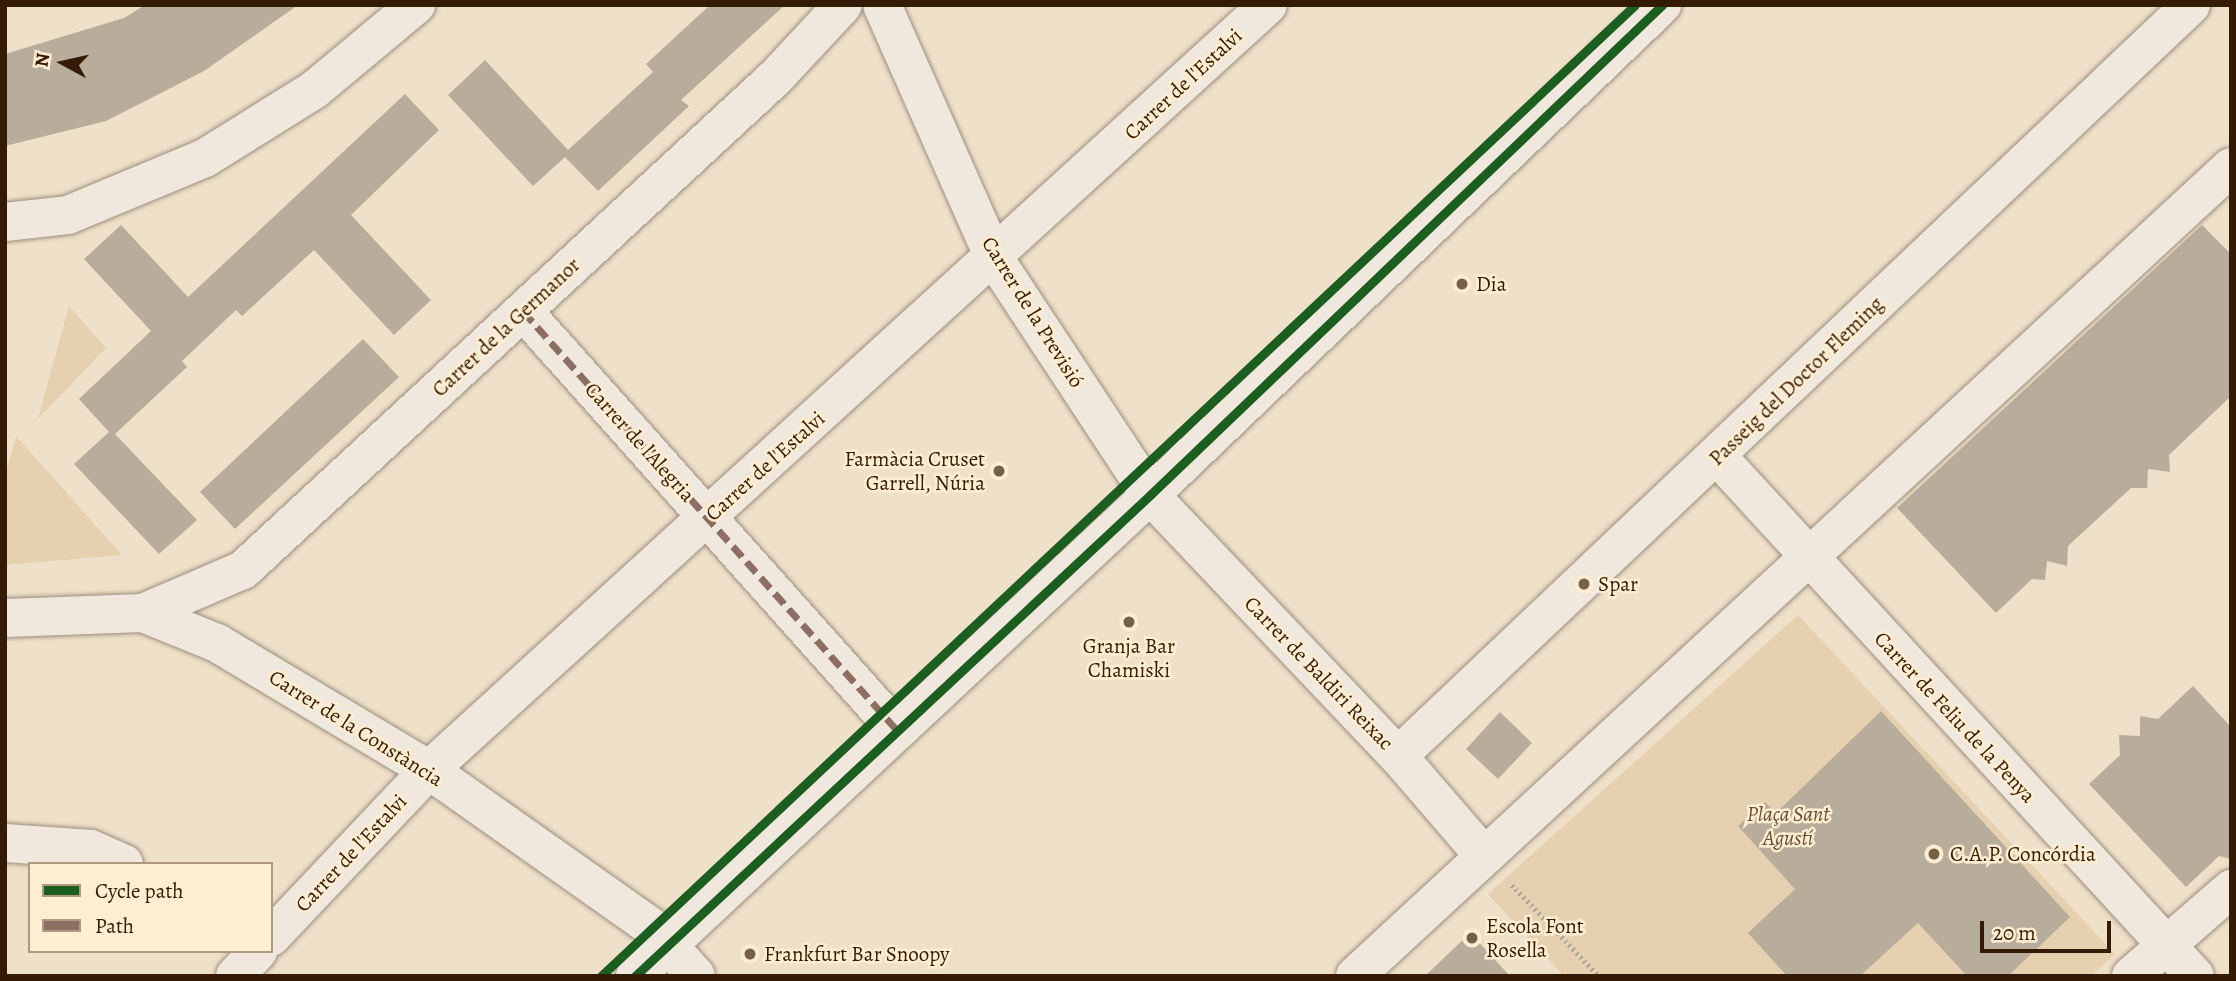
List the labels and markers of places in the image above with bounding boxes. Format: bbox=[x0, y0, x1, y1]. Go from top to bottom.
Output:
place label: Dia bbox=[1476, 271, 1506, 297]
marker: Dia bbox=[1454, 276, 1470, 292]
place label: Farmàcia Cruset Garrell, Núria bbox=[844, 446, 985, 496]
marker: Farmàcia Cruset Garrell, Núria bbox=[991, 463, 1007, 479]
place label: Spar bbox=[1598, 571, 1638, 597]
marker: Spar bbox=[1576, 576, 1592, 592]
marker: Granja Bar Chamiski bbox=[1121, 614, 1137, 630]
place label: Granja Bar Chamiski bbox=[1083, 633, 1175, 683]
place label: C.A.P. Concórdia bbox=[1950, 841, 2096, 867]
marker: C.A.P. Concórdia bbox=[1924, 844, 1944, 864]
place label: Escola Font Rosella bbox=[1486, 913, 1584, 963]
marker: Escola Font Rosella bbox=[1464, 930, 1480, 946]
place label: Frankfurt Bar Snoopy bbox=[764, 941, 949, 967]
marker: Frankfurt Bar Snoopy bbox=[742, 946, 758, 962]

